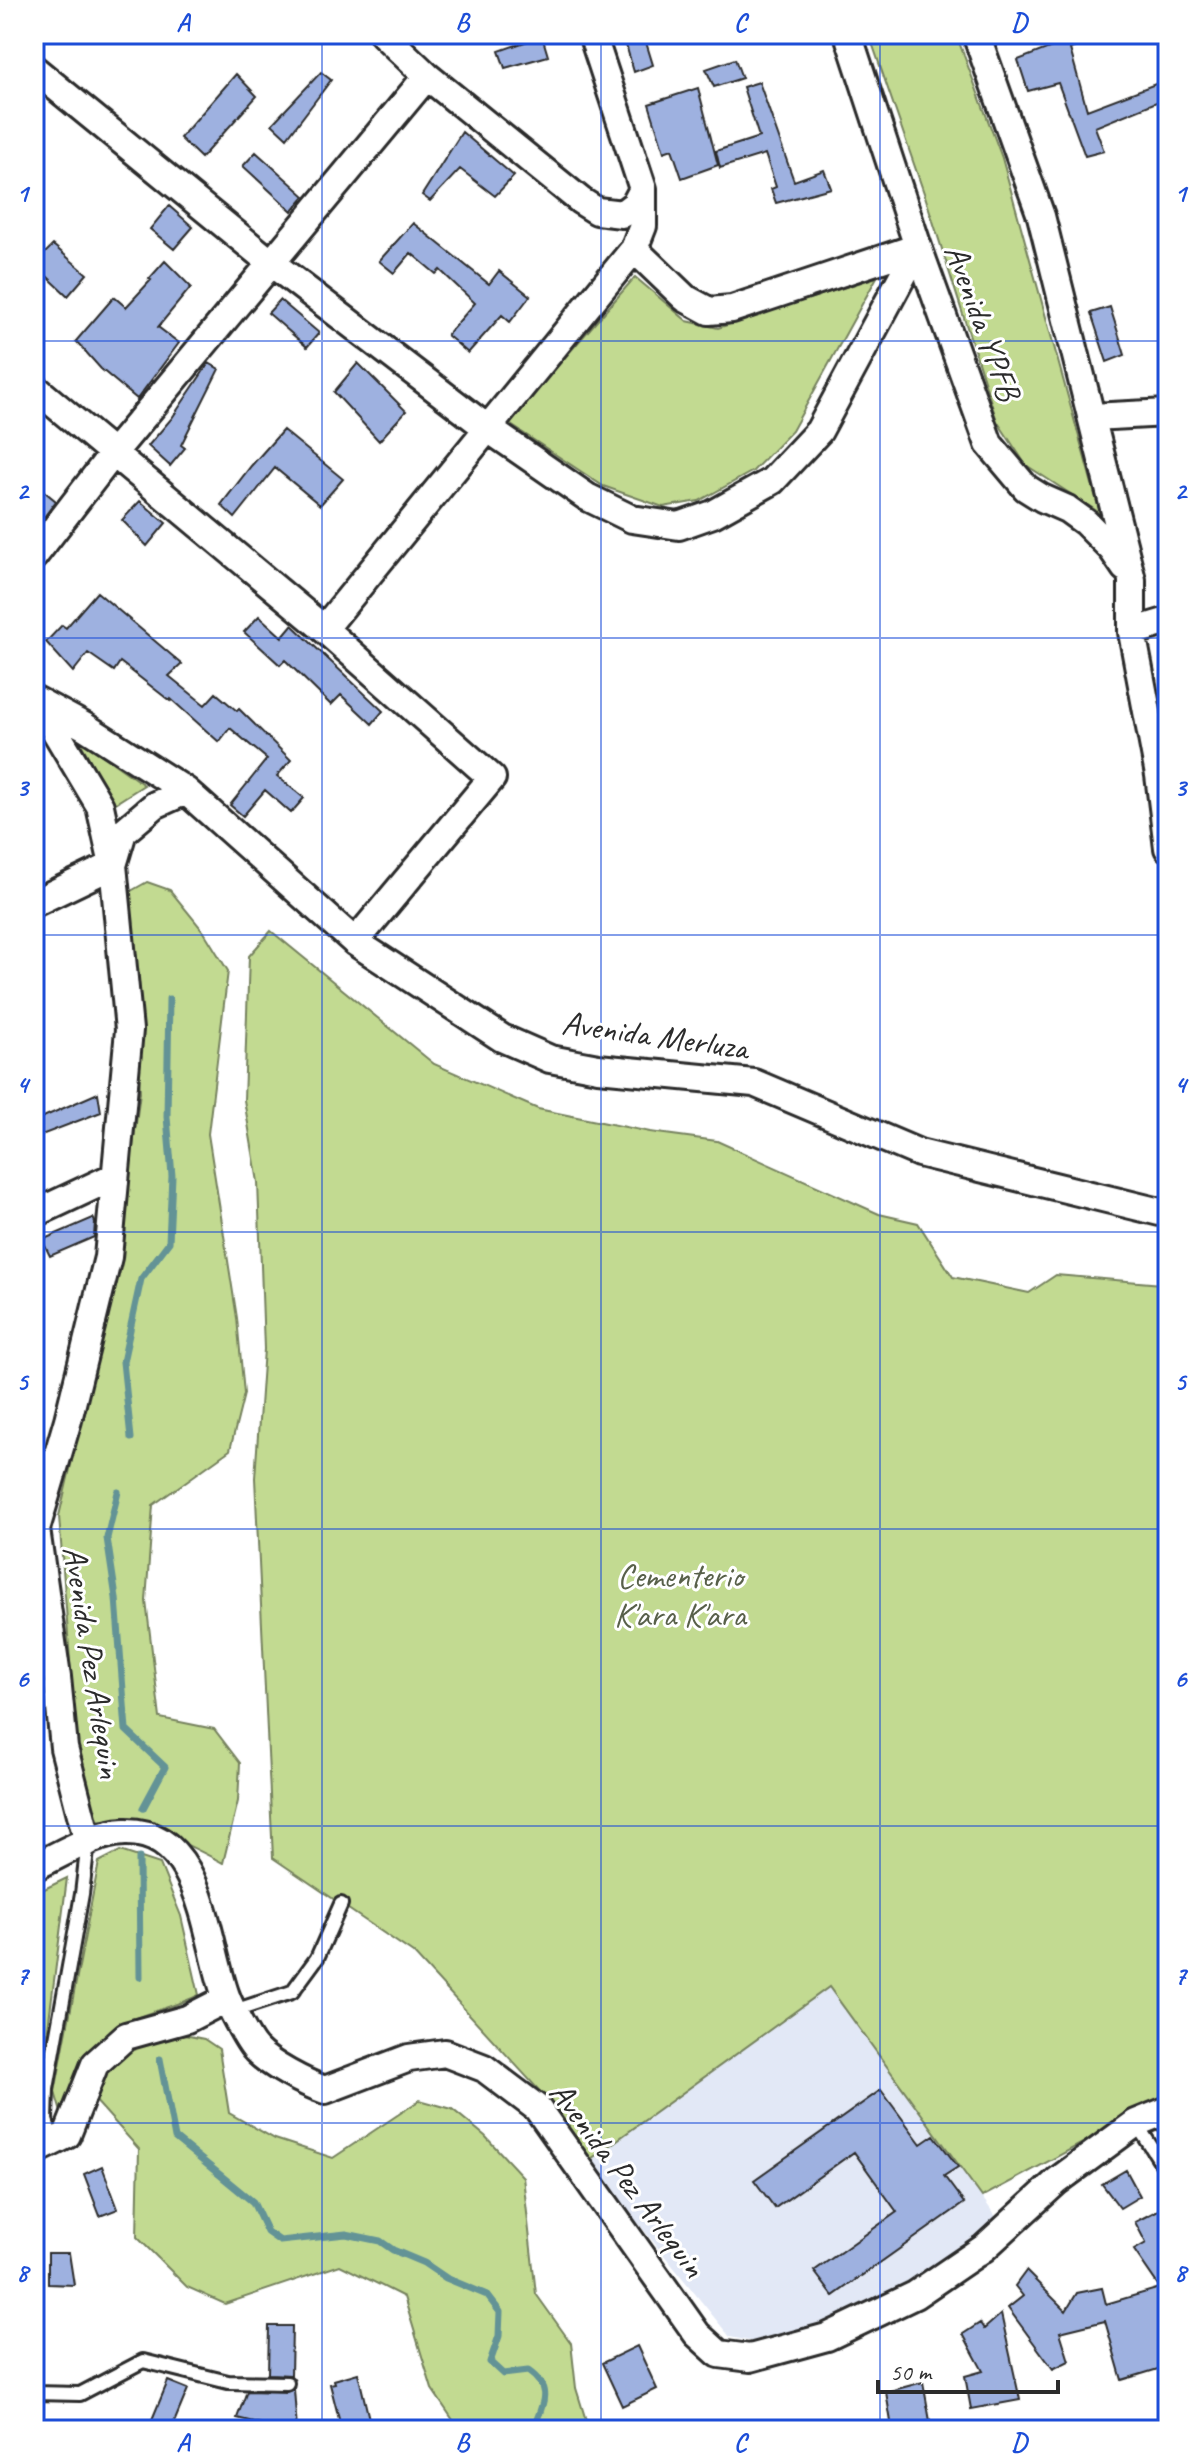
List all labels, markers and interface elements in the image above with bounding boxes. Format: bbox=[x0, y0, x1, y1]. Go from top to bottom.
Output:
text: A bbox=[176, 6, 191, 39]
text: B bbox=[455, 6, 471, 39]
text: C bbox=[734, 6, 750, 39]
text: D bbox=[1011, 6, 1029, 39]
text: 1 bbox=[16, 177, 31, 210]
text: 1 bbox=[1174, 177, 1189, 210]
street label: Avenida YPFB bbox=[935, 238, 1032, 408]
text: 2 bbox=[16, 474, 30, 507]
text: 2 bbox=[1174, 474, 1188, 507]
text: 3 bbox=[16, 771, 30, 804]
text: 3 bbox=[1174, 771, 1188, 804]
street label: Avenida Merluza bbox=[559, 1001, 754, 1070]
text: 4 bbox=[16, 1068, 31, 1101]
text: 4 bbox=[1174, 1068, 1189, 1101]
text: 5 bbox=[16, 1365, 30, 1398]
text: 5 bbox=[1174, 1365, 1188, 1398]
street label: Avenida Pez Arlequin bbox=[53, 1543, 133, 1782]
park label: Cementerio K'ara K'ara bbox=[614, 1554, 748, 1636]
text: 6 bbox=[16, 1662, 30, 1695]
text: 6 bbox=[1174, 1662, 1188, 1695]
text: 7 bbox=[16, 1959, 30, 1992]
text: 7 bbox=[1174, 1959, 1188, 1992]
street label: Avenida Pez Arlequin bbox=[540, 2072, 716, 2286]
text: 8 bbox=[16, 2256, 31, 2289]
text: 8 bbox=[1174, 2256, 1189, 2289]
scale bar bbox=[878, 2344, 1058, 2394]
text: 50 m bbox=[890, 2357, 933, 2387]
text: A bbox=[176, 2426, 191, 2459]
text: B bbox=[455, 2426, 471, 2459]
text: C bbox=[734, 2426, 750, 2459]
text: D bbox=[1011, 2426, 1029, 2459]

